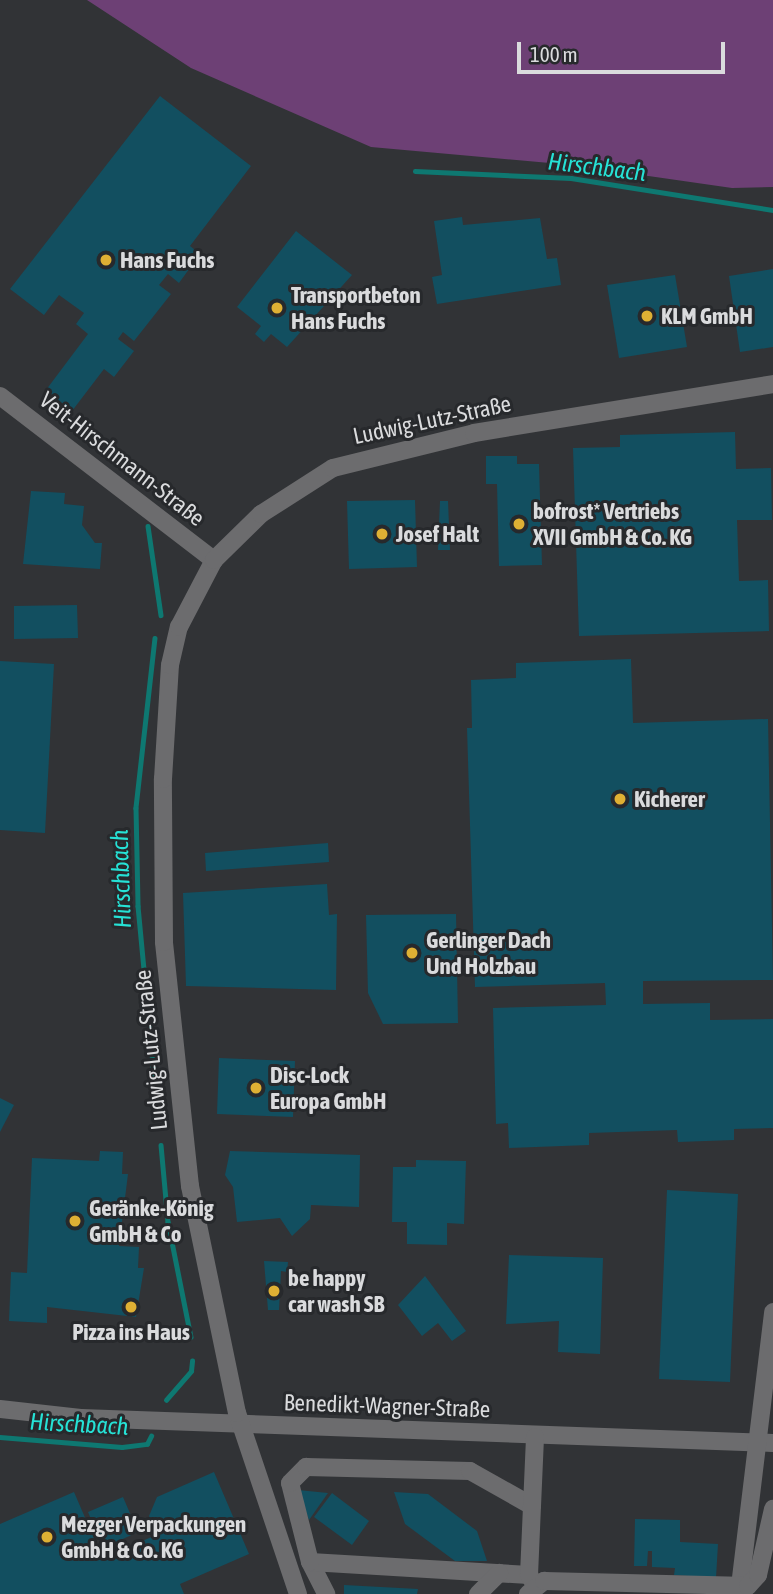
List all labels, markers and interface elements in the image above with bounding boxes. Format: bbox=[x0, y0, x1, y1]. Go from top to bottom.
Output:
scale bar bbox=[521, 28, 729, 72]
text: 100 m bbox=[530, 42, 578, 66]
water label: Hirschbach bbox=[546, 147, 648, 187]
place label: Hans Fuchs bbox=[120, 246, 214, 274]
marker: Hans Fuchs bbox=[98, 252, 114, 268]
place label: Transportbeton Hans Fuchs bbox=[291, 281, 421, 335]
marker: Transportbeton Hans Fuchs bbox=[269, 300, 285, 316]
place label: KLM GmbH bbox=[661, 302, 753, 330]
marker: KLM GmbH bbox=[639, 308, 655, 324]
street label: Veit-Hirschmann-Straße bbox=[34, 386, 210, 532]
street label: Ludwig-Lutz-Straße bbox=[350, 390, 514, 450]
place label: bofrost* Vertriebs XVII GmbH & Co. KG bbox=[533, 497, 692, 551]
marker: bofrost* Vertriebs XVII GmbH & Co. KG bbox=[511, 516, 527, 532]
place label: Josef Halt bbox=[396, 520, 479, 548]
marker: Josef Halt bbox=[374, 526, 390, 542]
place label: Kicherer bbox=[634, 785, 705, 813]
marker: Kicherer bbox=[612, 791, 628, 807]
water label: Hirschbach bbox=[105, 829, 137, 929]
place label: Gerlinger Dach Und Holzbau bbox=[426, 926, 551, 980]
marker: Gerlinger Dach Und Holzbau bbox=[404, 945, 420, 961]
street label: Ludwig-Lutz-Straße bbox=[129, 969, 173, 1131]
place label: Disc-Lock Europa GmbH bbox=[270, 1061, 386, 1115]
marker: Disc-Lock Europa GmbH bbox=[248, 1080, 264, 1096]
place label: Geränke-König GmbH & Co bbox=[89, 1194, 214, 1248]
marker: Geränke-König GmbH & Co bbox=[67, 1213, 83, 1229]
place label: be happy car wash SB bbox=[288, 1264, 384, 1318]
marker: be happy car wash SB bbox=[266, 1283, 282, 1299]
marker: Pizza ins Haus bbox=[123, 1299, 139, 1315]
place label: Pizza ins Haus bbox=[72, 1318, 190, 1346]
street label: Benedikt-Wagner-Straße bbox=[283, 1389, 491, 1423]
water label: Hirschbach bbox=[29, 1407, 129, 1441]
place label: Mezger Verpackungen GmbH & Co. KG bbox=[61, 1510, 246, 1564]
marker: Mezger Verpackungen GmbH & Co. KG bbox=[39, 1529, 55, 1545]

